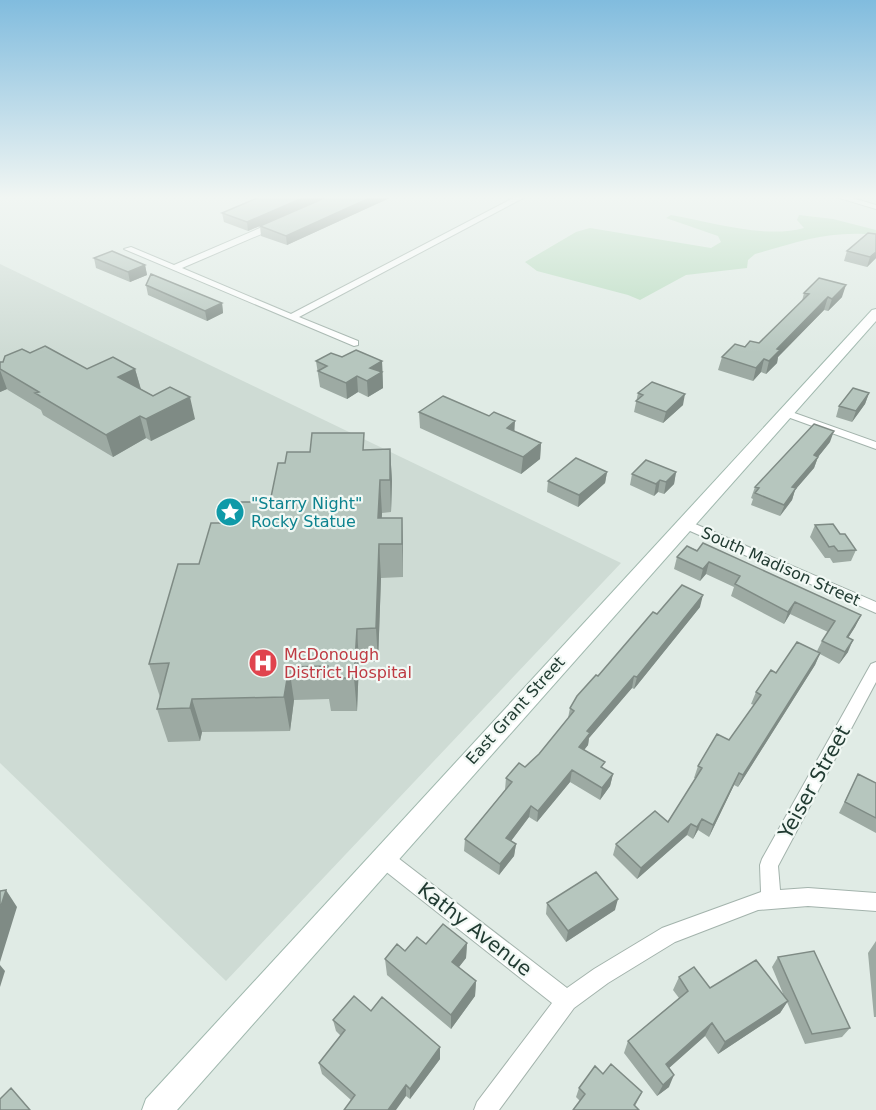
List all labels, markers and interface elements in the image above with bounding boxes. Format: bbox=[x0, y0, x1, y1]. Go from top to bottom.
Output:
place label: "Starry Night" Rocky Statue bbox=[251, 494, 362, 531]
place icon: "Starry Night" Rocky Statue bbox=[214, 496, 246, 528]
street label: South Madison Street bbox=[698, 523, 863, 610]
place label: McDonough District Hospital bbox=[284, 645, 412, 682]
hospital icon: McDonough District Hospital bbox=[247, 647, 279, 679]
street label: East Grant Street bbox=[462, 653, 569, 768]
street label: Yeiser Street bbox=[773, 721, 855, 844]
street label: Kathy Avenue bbox=[413, 877, 537, 981]

